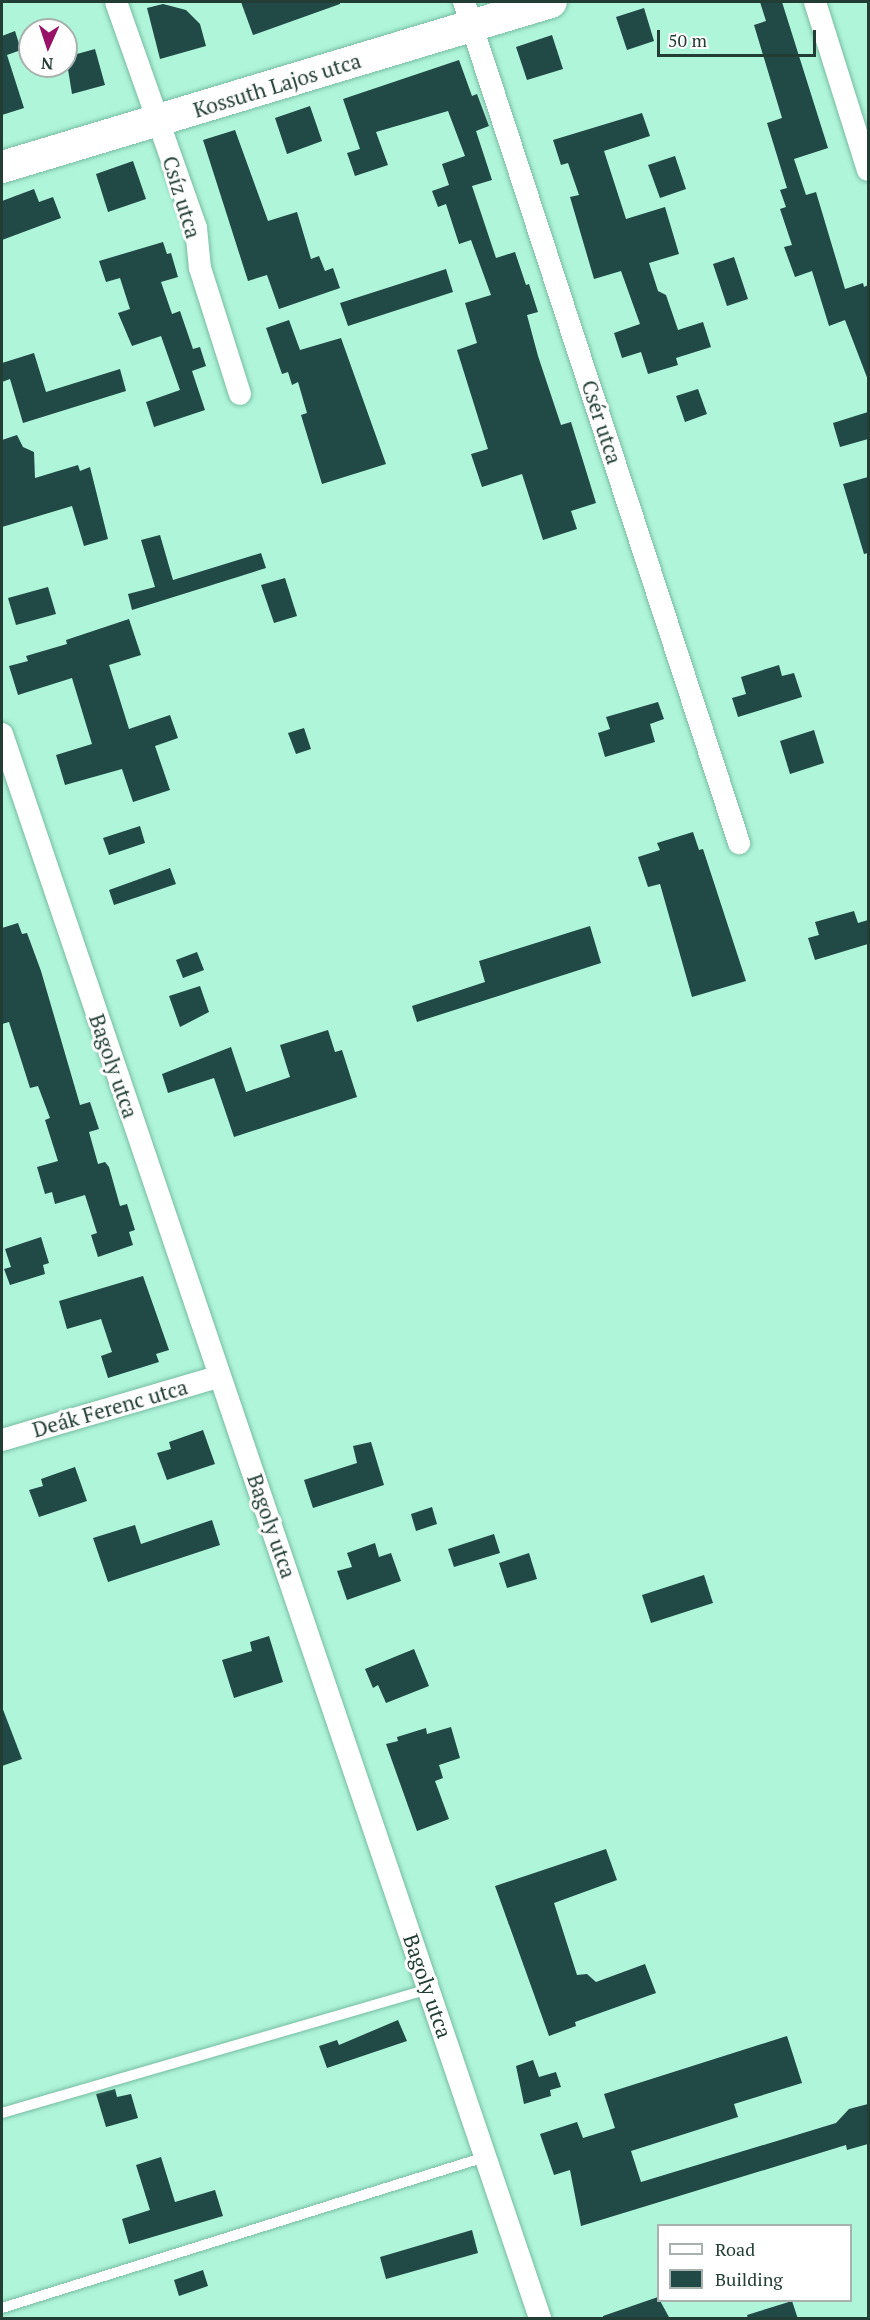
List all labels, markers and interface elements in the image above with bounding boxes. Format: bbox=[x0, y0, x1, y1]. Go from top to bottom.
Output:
north arrow bbox=[18, 18, 78, 78]
scale bar bbox=[660, 18, 819, 56]
text: 50 m bbox=[668, 28, 707, 52]
street label: Kossuth Lajos utca bbox=[190, 48, 364, 122]
text: N bbox=[41, 53, 54, 75]
street label: Csíz utca bbox=[158, 153, 206, 241]
street label: Csér utca bbox=[577, 377, 627, 467]
street label: Bagoly utca bbox=[84, 1011, 144, 1121]
street label: Deák Ferenc utca bbox=[30, 1374, 190, 1442]
street label: Bagoly utca bbox=[242, 1471, 302, 1581]
street label: Bagoly utca bbox=[398, 1931, 458, 2041]
legend bbox=[657, 2224, 852, 2302]
text: Road bbox=[715, 2237, 755, 2261]
text: Building bbox=[715, 2267, 783, 2291]

